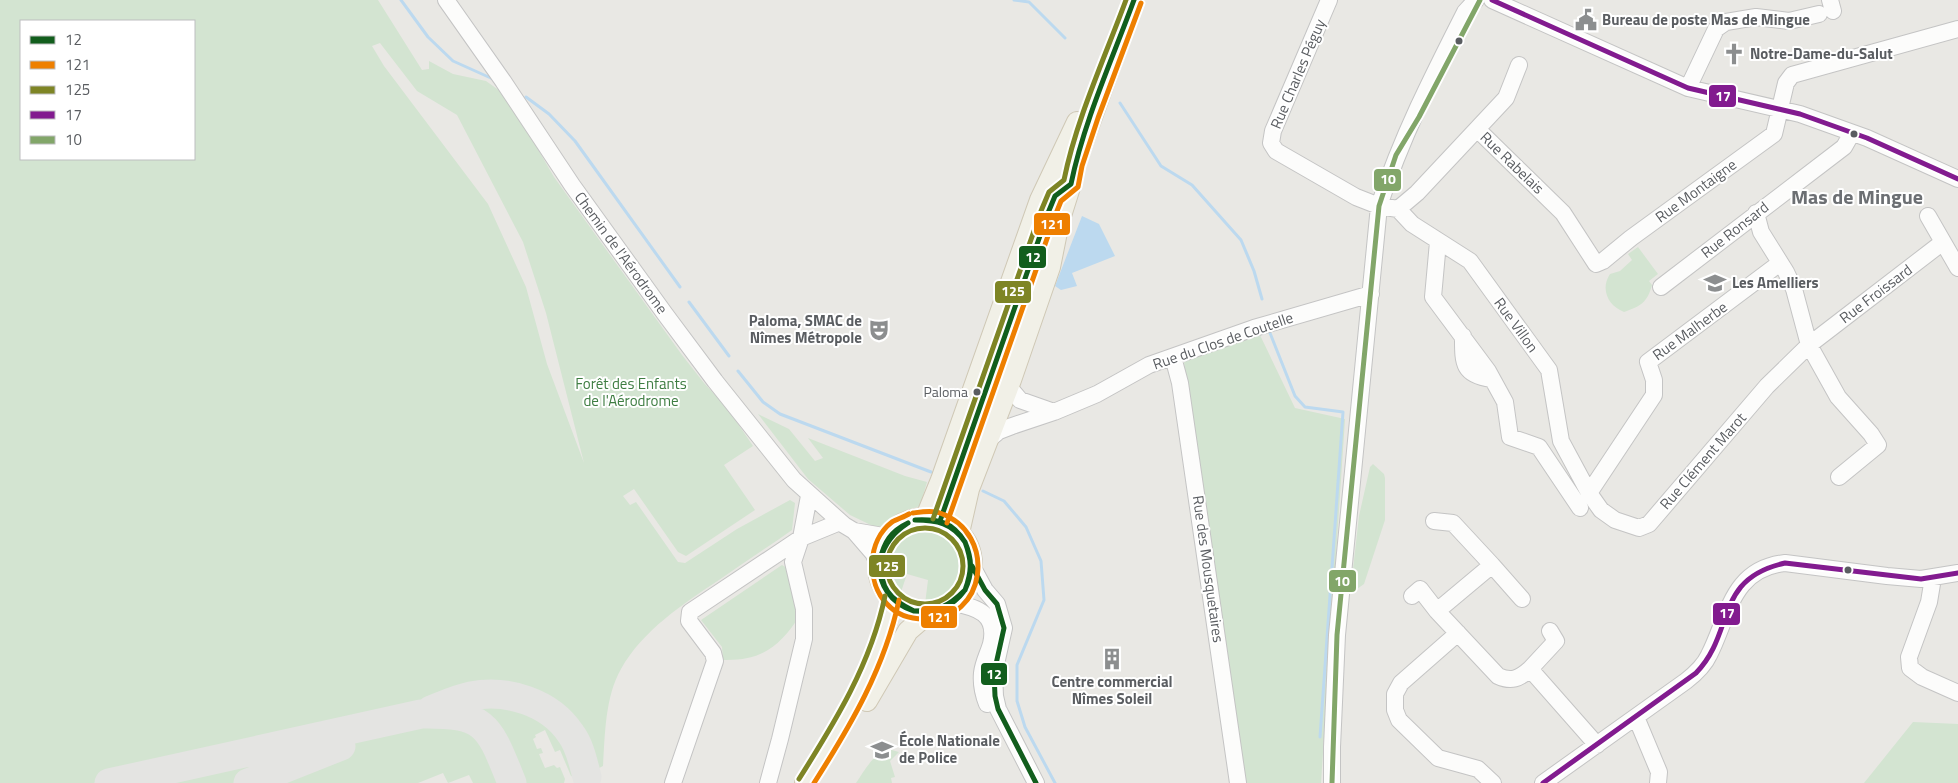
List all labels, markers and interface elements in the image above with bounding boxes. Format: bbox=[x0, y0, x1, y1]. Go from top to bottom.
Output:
public building icon: Bureau de poste Mas de Mingue bbox=[1573, 7, 1599, 33]
place label: Bureau de poste Mas de Mingue bbox=[1602, 8, 1810, 31]
street label: Rue Charles Péguy bbox=[1264, 15, 1331, 132]
legend bbox=[20, 20, 195, 160]
text: 12 bbox=[65, 28, 82, 51]
unlabelled marker bbox=[1454, 36, 1464, 46]
church icon: Notre-Dame-du-Salut bbox=[1721, 41, 1747, 67]
place label: Notre-Dame-du-Salut bbox=[1750, 42, 1893, 65]
text: 121 bbox=[65, 53, 90, 76]
text: 125 bbox=[65, 78, 90, 101]
line badge: 17 bbox=[1708, 84, 1737, 108]
text: 17 bbox=[1715, 85, 1731, 106]
text: 17 bbox=[65, 103, 82, 126]
street label: Rue Rabelais bbox=[1475, 126, 1550, 199]
text: 10 bbox=[65, 128, 82, 151]
unlabelled marker bbox=[1849, 129, 1859, 139]
street label: Rue Montaigne bbox=[1650, 153, 1741, 228]
line badge: 10 bbox=[1373, 168, 1402, 192]
text: 10 bbox=[1380, 168, 1396, 189]
district label: Mas de Mingue bbox=[1791, 181, 1923, 212]
street label: Chemin de l'Aérodrome bbox=[569, 187, 674, 319]
street label: Rue Ronsard bbox=[1696, 196, 1774, 263]
line badge: 121 bbox=[1033, 212, 1071, 236]
text: 121 bbox=[1040, 213, 1064, 234]
line badge: 12 bbox=[1018, 245, 1047, 269]
text: 12 bbox=[1025, 246, 1041, 267]
street label: Rue Froissard bbox=[1834, 258, 1917, 329]
school or university icon: Les Amelliers bbox=[1702, 270, 1728, 296]
place label: Les Amelliers bbox=[1732, 271, 1819, 294]
line badge: 125 bbox=[994, 280, 1032, 304]
text: 125 bbox=[1001, 280, 1025, 301]
street label: Rue Villon bbox=[1489, 292, 1544, 357]
street label: Rue Malherbe bbox=[1647, 295, 1732, 366]
street label: Rue du Clos de Coutelle bbox=[1150, 306, 1296, 375]
place label: Paloma, SMAC de Nîmes Métropole bbox=[749, 309, 862, 349]
theatre icon: Paloma, SMAC de Nîmes Métropole bbox=[866, 317, 892, 343]
park label: Forêt des Enfants de l'Aérodrome bbox=[575, 372, 687, 412]
place label: Paloma bbox=[923, 381, 968, 402]
marker: Paloma bbox=[972, 387, 982, 397]
street label: Rue Clément Marot bbox=[1654, 406, 1752, 514]
street label: Rue des Mousquetaires bbox=[1187, 494, 1230, 644]
line badge: 125 bbox=[868, 554, 906, 578]
text: 125 bbox=[875, 555, 899, 576]
unlabelled marker bbox=[1843, 565, 1853, 575]
line badge: 10 bbox=[1328, 569, 1357, 593]
text: 10 bbox=[1334, 570, 1350, 591]
line badge: 17 bbox=[1712, 602, 1741, 626]
text: 17 bbox=[1719, 602, 1735, 623]
line badge: 121 bbox=[920, 605, 958, 629]
text: 121 bbox=[927, 606, 951, 627]
building icon: Centre commercial Nîmes Soleil bbox=[1099, 646, 1125, 672]
line badge: 12 bbox=[980, 662, 1008, 686]
text: 12 bbox=[986, 663, 1002, 684]
place label: Centre commercial Nîmes Soleil bbox=[1051, 670, 1173, 710]
place label: École Nationale de Police bbox=[899, 729, 1000, 769]
school or university icon: École Nationale de Police bbox=[869, 737, 895, 763]

